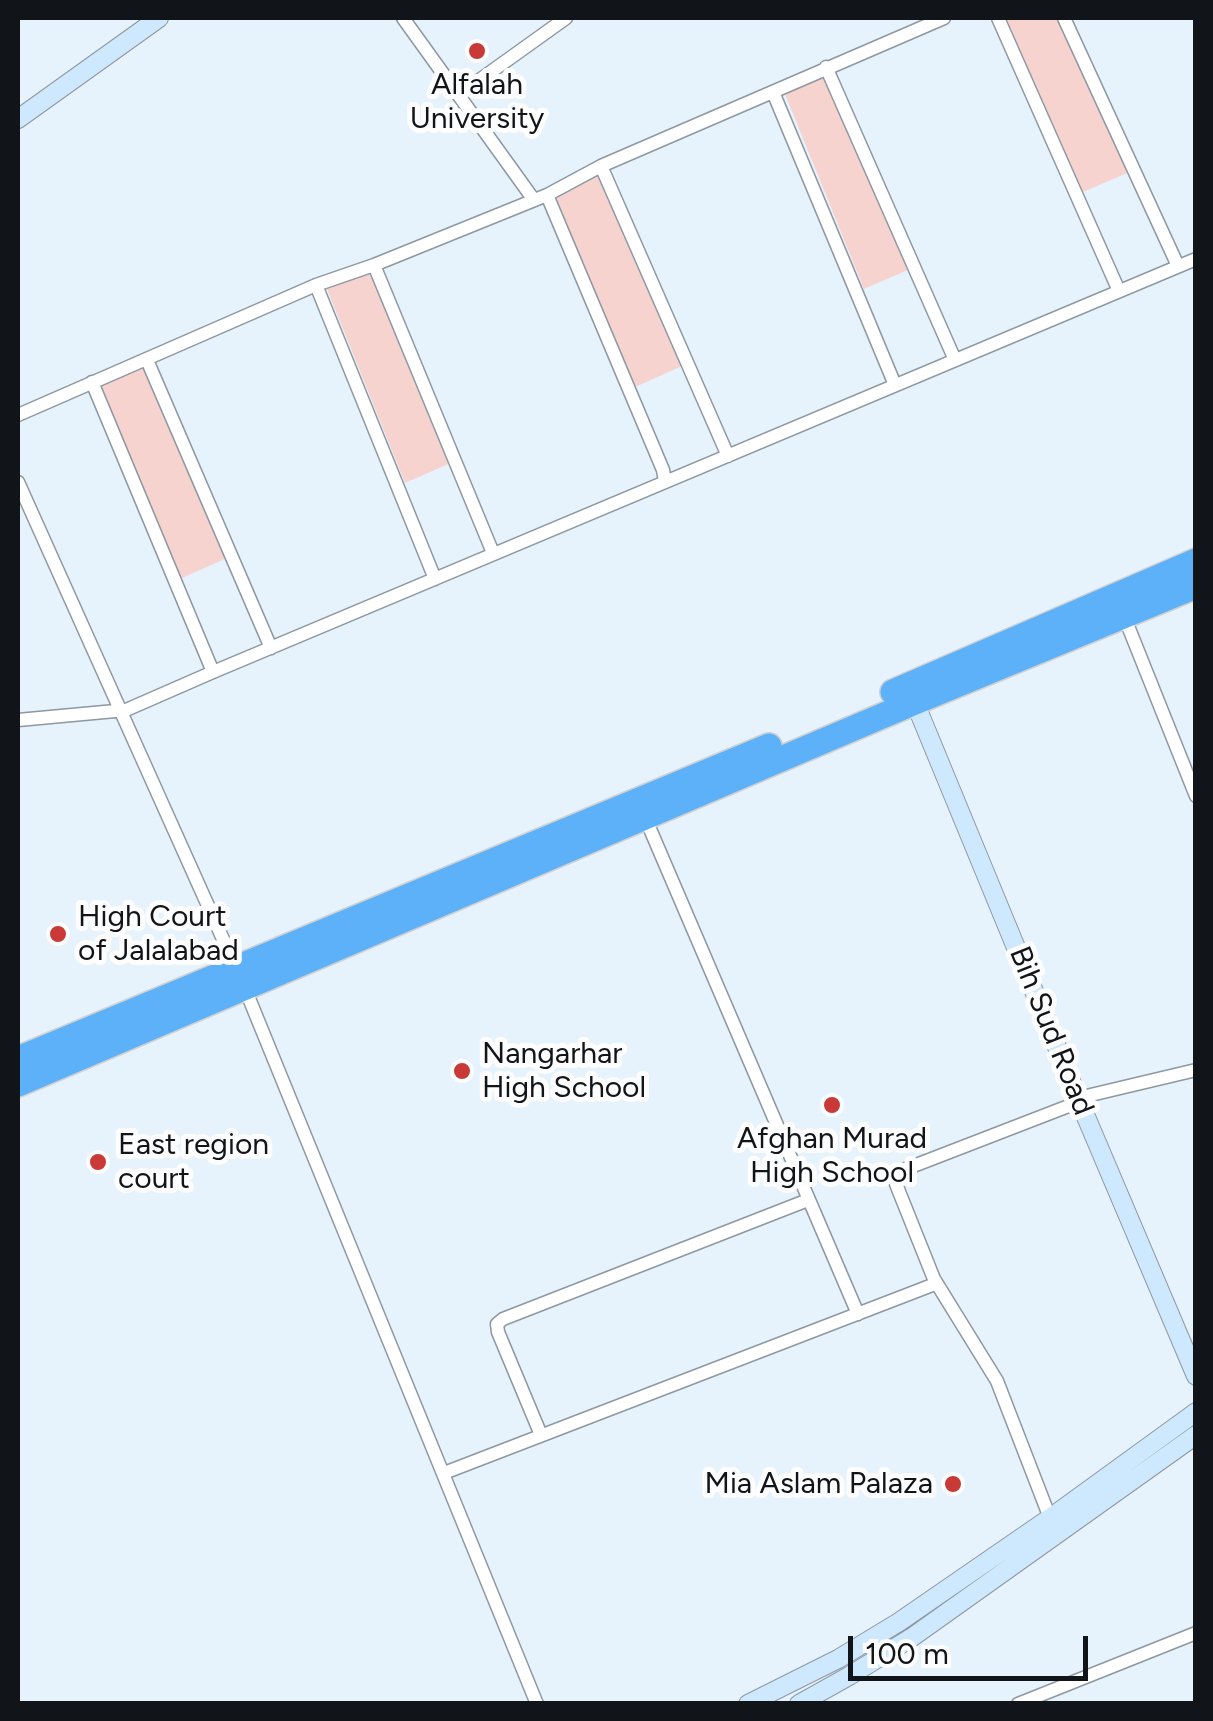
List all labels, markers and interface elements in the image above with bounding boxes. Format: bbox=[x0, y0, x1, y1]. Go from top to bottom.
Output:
marker: Alfalah University bbox=[466, 40, 488, 62]
place label: Alfalah University bbox=[410, 67, 544, 138]
place label: High Court of Jalalabad bbox=[78, 899, 239, 970]
marker: High Court of Jalalabad bbox=[47, 923, 69, 945]
street label: Bih Sud Road bbox=[1001, 941, 1101, 1121]
place label: Nangarhar High School bbox=[482, 1036, 646, 1106]
marker: Nangarhar High School bbox=[451, 1060, 473, 1082]
marker: Afghan Murad High School bbox=[821, 1094, 843, 1116]
place label: Afghan Murad High School bbox=[737, 1121, 927, 1192]
place label: East region court bbox=[118, 1127, 269, 1198]
marker: East region court bbox=[87, 1151, 109, 1173]
place label: Mia Aslam Palaza bbox=[705, 1466, 933, 1502]
marker: Mia Aslam Palaza bbox=[942, 1473, 964, 1495]
scale bar bbox=[853, 1616, 1093, 1678]
text: 100 m bbox=[865, 1635, 949, 1672]

